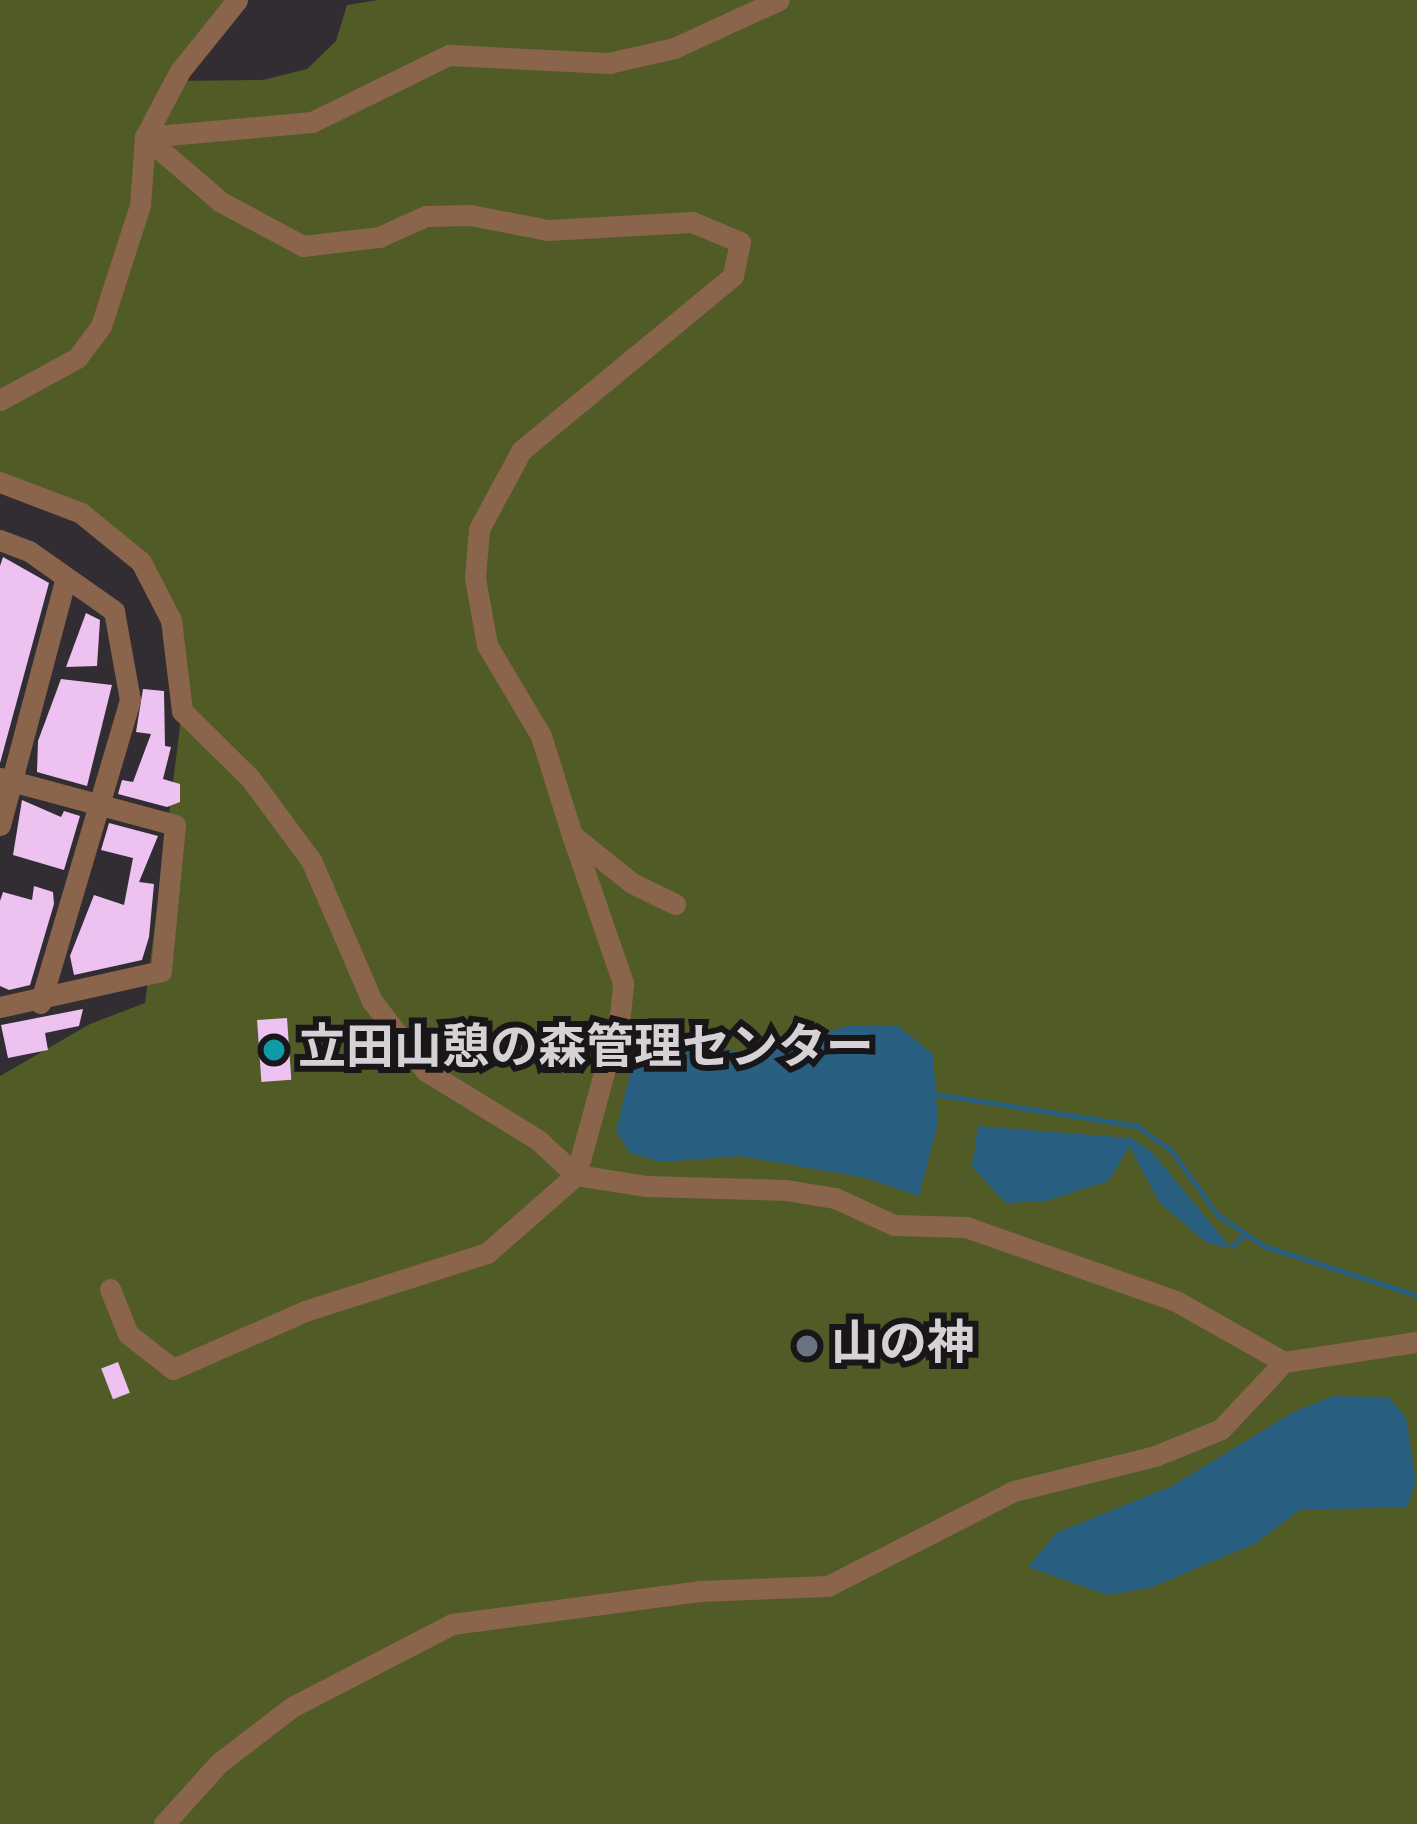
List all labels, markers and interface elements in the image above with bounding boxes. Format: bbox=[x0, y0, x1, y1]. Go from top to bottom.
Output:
place label: 立田山憩の森管理センター bbox=[298, 1021, 874, 1079]
marker: 立田山憩の森管理センター bbox=[261, 1037, 287, 1063]
place label: 山の神 bbox=[831, 1317, 975, 1375]
marker: 山の神 bbox=[794, 1333, 820, 1359]

